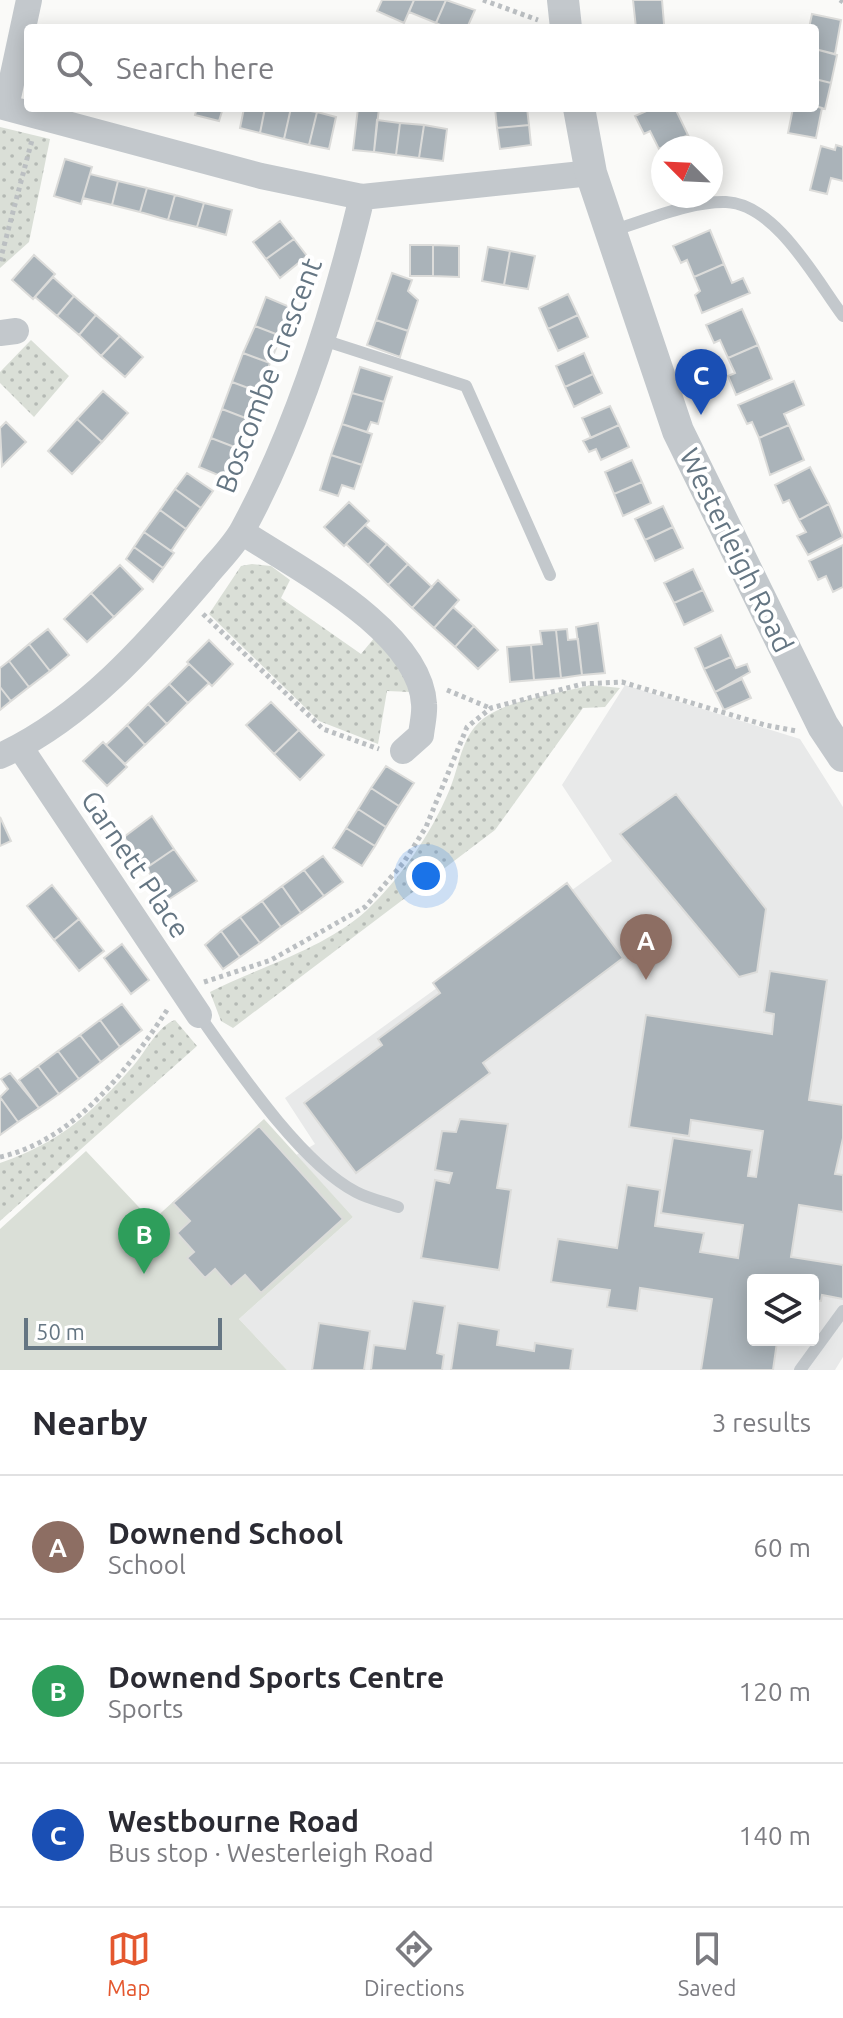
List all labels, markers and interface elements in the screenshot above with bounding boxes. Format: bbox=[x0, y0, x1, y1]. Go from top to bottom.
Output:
search box bbox=[24, 24, 819, 112]
icon: search bbox=[52, 46, 96, 90]
text: Search here bbox=[116, 51, 275, 85]
north arrow bbox=[651, 136, 723, 208]
street label: Boscombe Crescent bbox=[209, 253, 327, 497]
pin: C bbox=[675, 349, 727, 415]
street label: Westerleigh Road bbox=[674, 443, 800, 657]
street label: Garnett Place bbox=[76, 785, 196, 943]
your location bbox=[406, 856, 446, 896]
pin: A bbox=[620, 914, 672, 980]
pin: B bbox=[118, 1208, 170, 1274]
map controls bbox=[747, 1274, 819, 1346]
button: layers bbox=[747, 1274, 819, 1346]
scale bar bbox=[24, 1314, 222, 1350]
text: 50 m bbox=[36, 1319, 85, 1344]
text: Nearby bbox=[32, 1403, 147, 1441]
text: 3 results bbox=[712, 1408, 811, 1437]
text: Downend School bbox=[108, 1516, 343, 1550]
text: A bbox=[49, 1533, 67, 1562]
text: 60 m bbox=[753, 1533, 811, 1562]
text: School bbox=[108, 1550, 186, 1579]
text: Downend Sports Centre bbox=[108, 1660, 444, 1694]
text: B bbox=[49, 1677, 67, 1706]
text: 120 m bbox=[739, 1677, 811, 1706]
text: Sports bbox=[108, 1694, 183, 1723]
text: Westbourne Road bbox=[108, 1804, 359, 1838]
text: C bbox=[50, 1821, 66, 1850]
text: 140 m bbox=[739, 1821, 811, 1850]
text: Bus stop · Westerleigh Road bbox=[108, 1838, 434, 1867]
tab: Map bbox=[107, 1927, 151, 2000]
tab: Directions bbox=[364, 1927, 464, 2000]
tab: Saved bbox=[678, 1927, 736, 2000]

